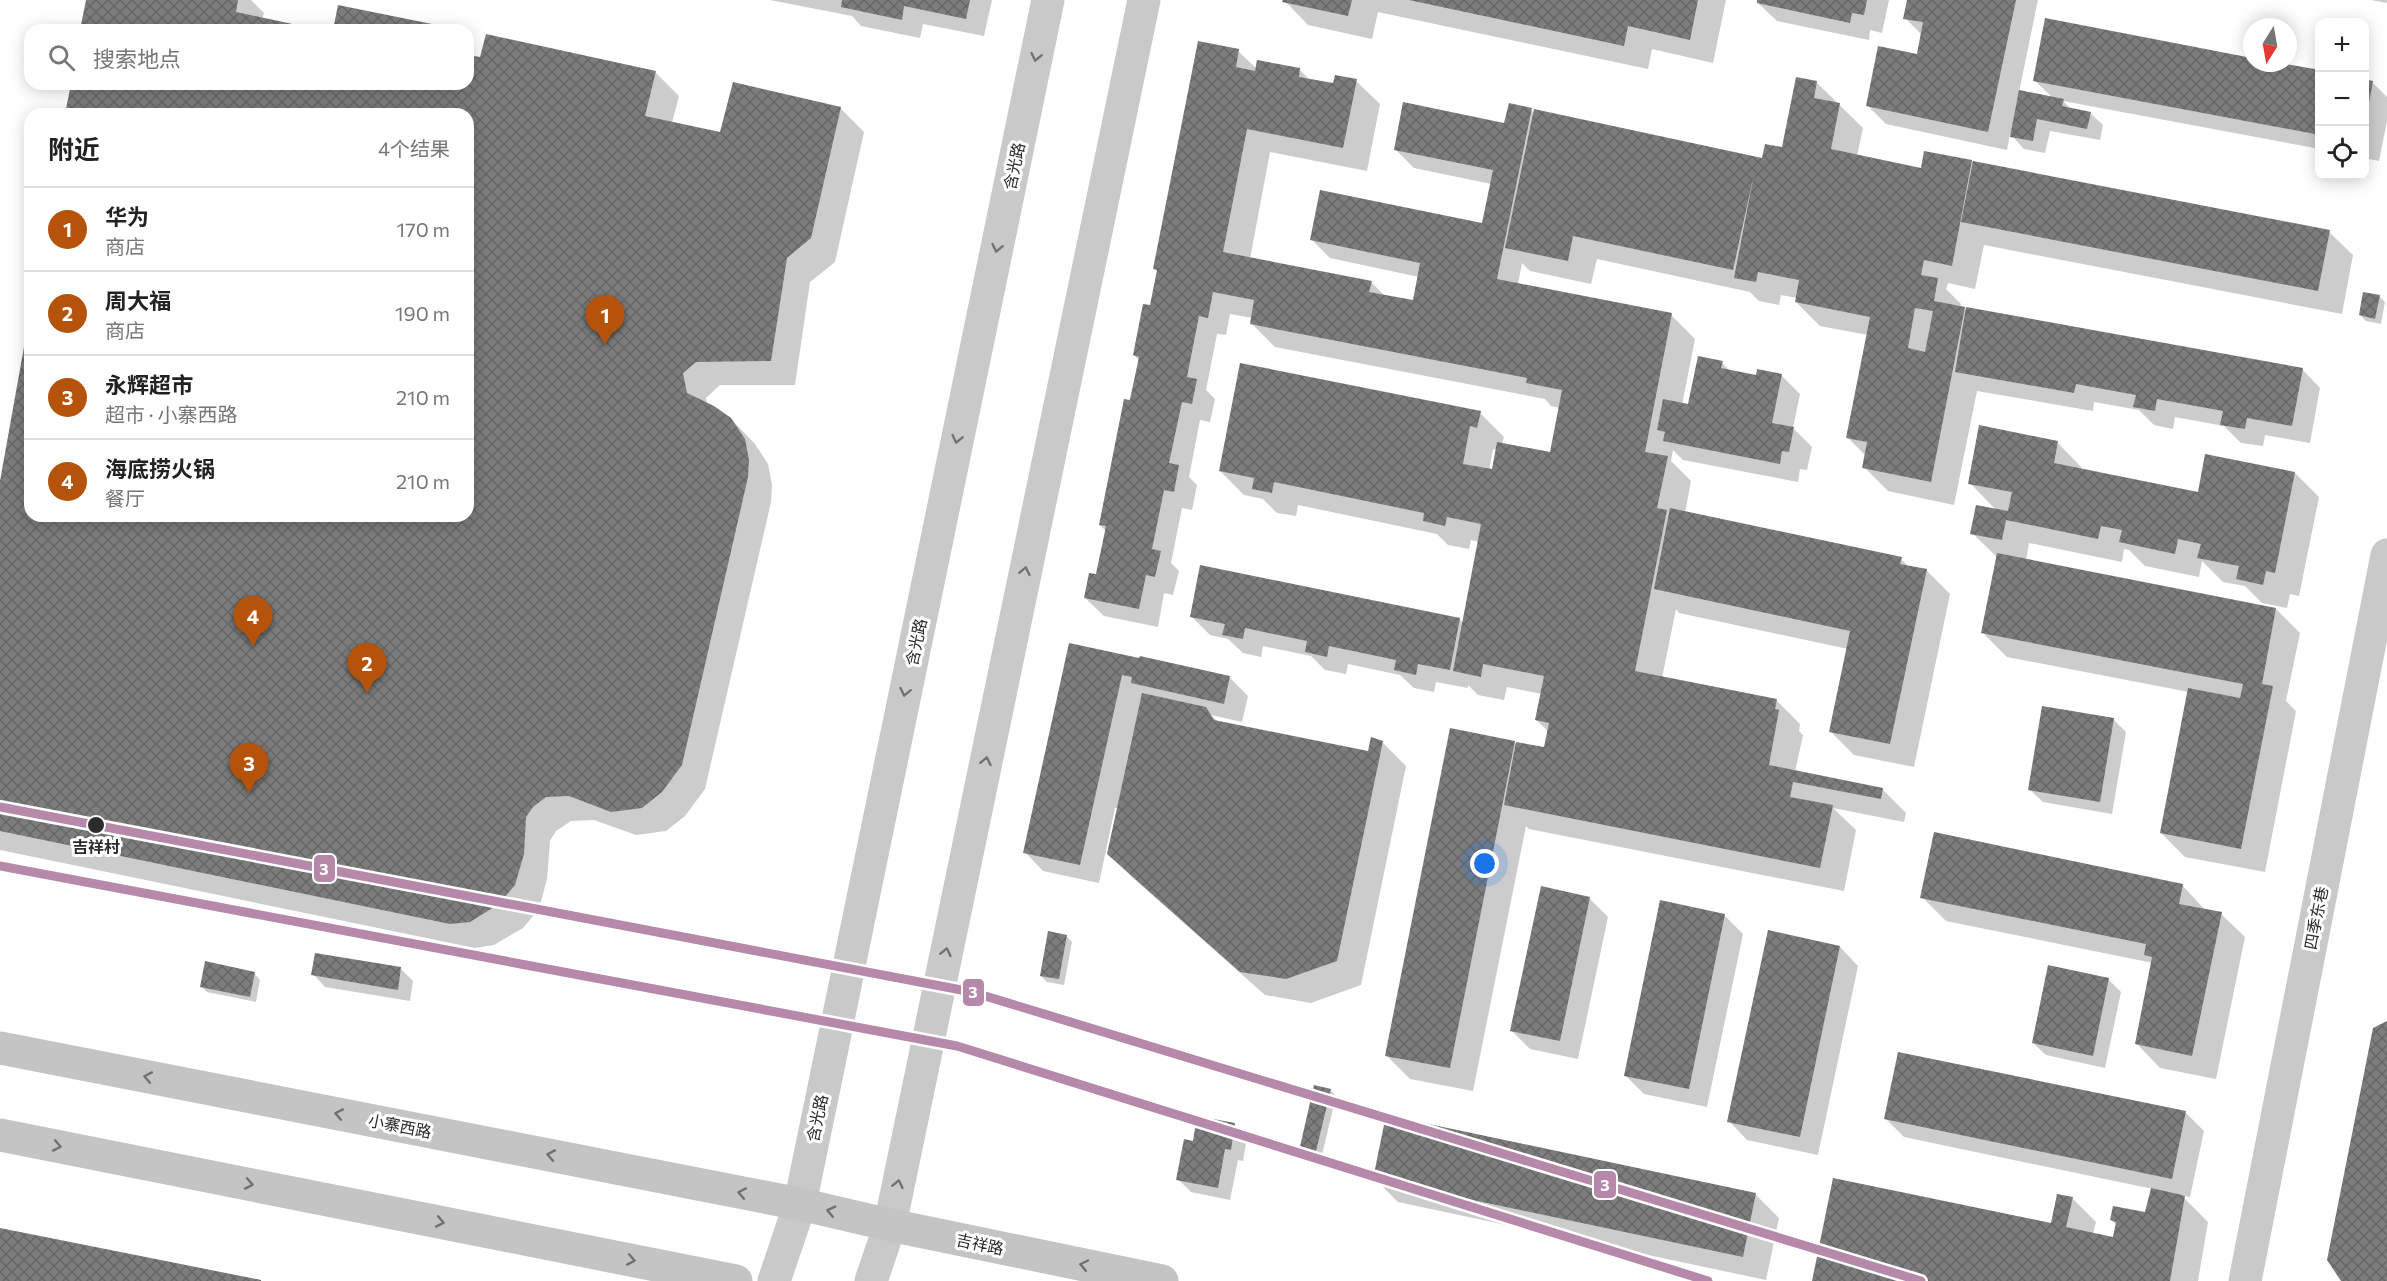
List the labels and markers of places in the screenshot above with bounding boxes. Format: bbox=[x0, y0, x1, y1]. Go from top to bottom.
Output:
pin: 1 bbox=[586, 296, 624, 345]
pin: 4 bbox=[234, 596, 272, 646]
pin: 2 bbox=[348, 644, 386, 693]
pin: 3 bbox=[230, 744, 268, 793]
marker: 吉祥村 bbox=[86, 815, 106, 835]
place label: 吉祥村 bbox=[72, 837, 120, 856]

